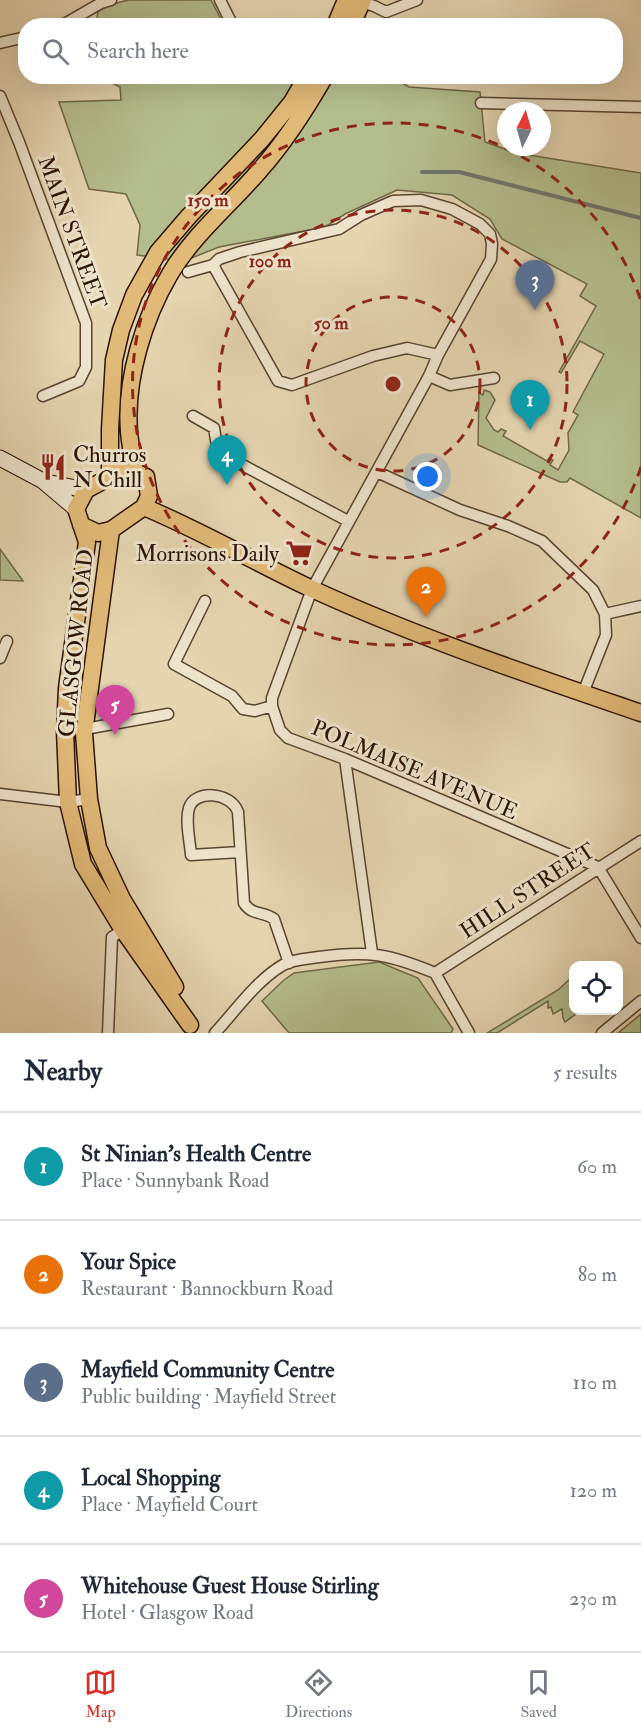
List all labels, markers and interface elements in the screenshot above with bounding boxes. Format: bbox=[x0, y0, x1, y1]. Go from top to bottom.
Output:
search box bbox=[18, 18, 623, 84]
icon: search bbox=[39, 35, 72, 68]
text: Search here bbox=[87, 37, 189, 65]
north arrow bbox=[497, 102, 551, 156]
street label: MAIN STREET bbox=[31, 152, 113, 313]
text: 150 m bbox=[187, 189, 230, 212]
text: 100 m bbox=[249, 250, 292, 273]
pin: 3 bbox=[516, 260, 554, 310]
text: 50 m bbox=[314, 312, 349, 335]
centre of rings bbox=[383, 374, 403, 394]
pin: 1 bbox=[510, 380, 550, 430]
pin: 4 bbox=[208, 436, 246, 485]
place label: Churros N Chill bbox=[73, 441, 146, 494]
restaurant icon: Churros N Chill bbox=[38, 452, 68, 482]
your location bbox=[413, 462, 442, 491]
supermarket icon: Morrisons Daily bbox=[284, 538, 314, 568]
place label: Morrisons Daily bbox=[136, 540, 279, 568]
street label: GLASGOW ROAD bbox=[52, 548, 100, 738]
pin: 2 bbox=[406, 568, 446, 617]
pin: 5 bbox=[96, 686, 134, 735]
street label: POLMAISE AVENUE bbox=[307, 714, 522, 826]
street label: HILL STREET bbox=[455, 836, 601, 945]
map controls bbox=[569, 961, 623, 1015]
button: locate bbox=[569, 961, 623, 1015]
text: Nearby bbox=[24, 1056, 102, 1088]
text: 5 results bbox=[553, 1060, 617, 1085]
text: St Ninian's Health Centre bbox=[81, 1140, 311, 1168]
text: 1 bbox=[40, 1154, 47, 1179]
text: 60 m bbox=[577, 1154, 617, 1179]
text: Place · Sunnybank Road bbox=[81, 1168, 269, 1193]
text: Your Spice bbox=[81, 1248, 176, 1276]
text: 2 bbox=[38, 1262, 49, 1287]
text: 80 m bbox=[578, 1262, 617, 1287]
text: Restaurant · Bannockburn Road bbox=[81, 1276, 333, 1301]
text: Mayfield Community Centre bbox=[81, 1356, 334, 1384]
text: 3 bbox=[40, 1370, 47, 1395]
text: 110 m bbox=[573, 1370, 617, 1395]
text: Public building · Mayfield Street bbox=[81, 1384, 336, 1409]
text: Local Shopping bbox=[81, 1464, 220, 1492]
text: 4 bbox=[38, 1478, 49, 1503]
text: 120 m bbox=[570, 1478, 617, 1503]
text: Place · Mayfield Court bbox=[81, 1492, 258, 1517]
text: Whitehouse Guest House Stirling bbox=[81, 1572, 379, 1600]
text: 5 bbox=[39, 1586, 48, 1611]
text: 230 m bbox=[569, 1586, 617, 1611]
text: Hotel · Glasgow Road bbox=[81, 1600, 254, 1625]
tab: Map bbox=[84, 1666, 117, 1722]
tab: Directions bbox=[285, 1666, 352, 1722]
tab: Saved bbox=[520, 1666, 557, 1722]

